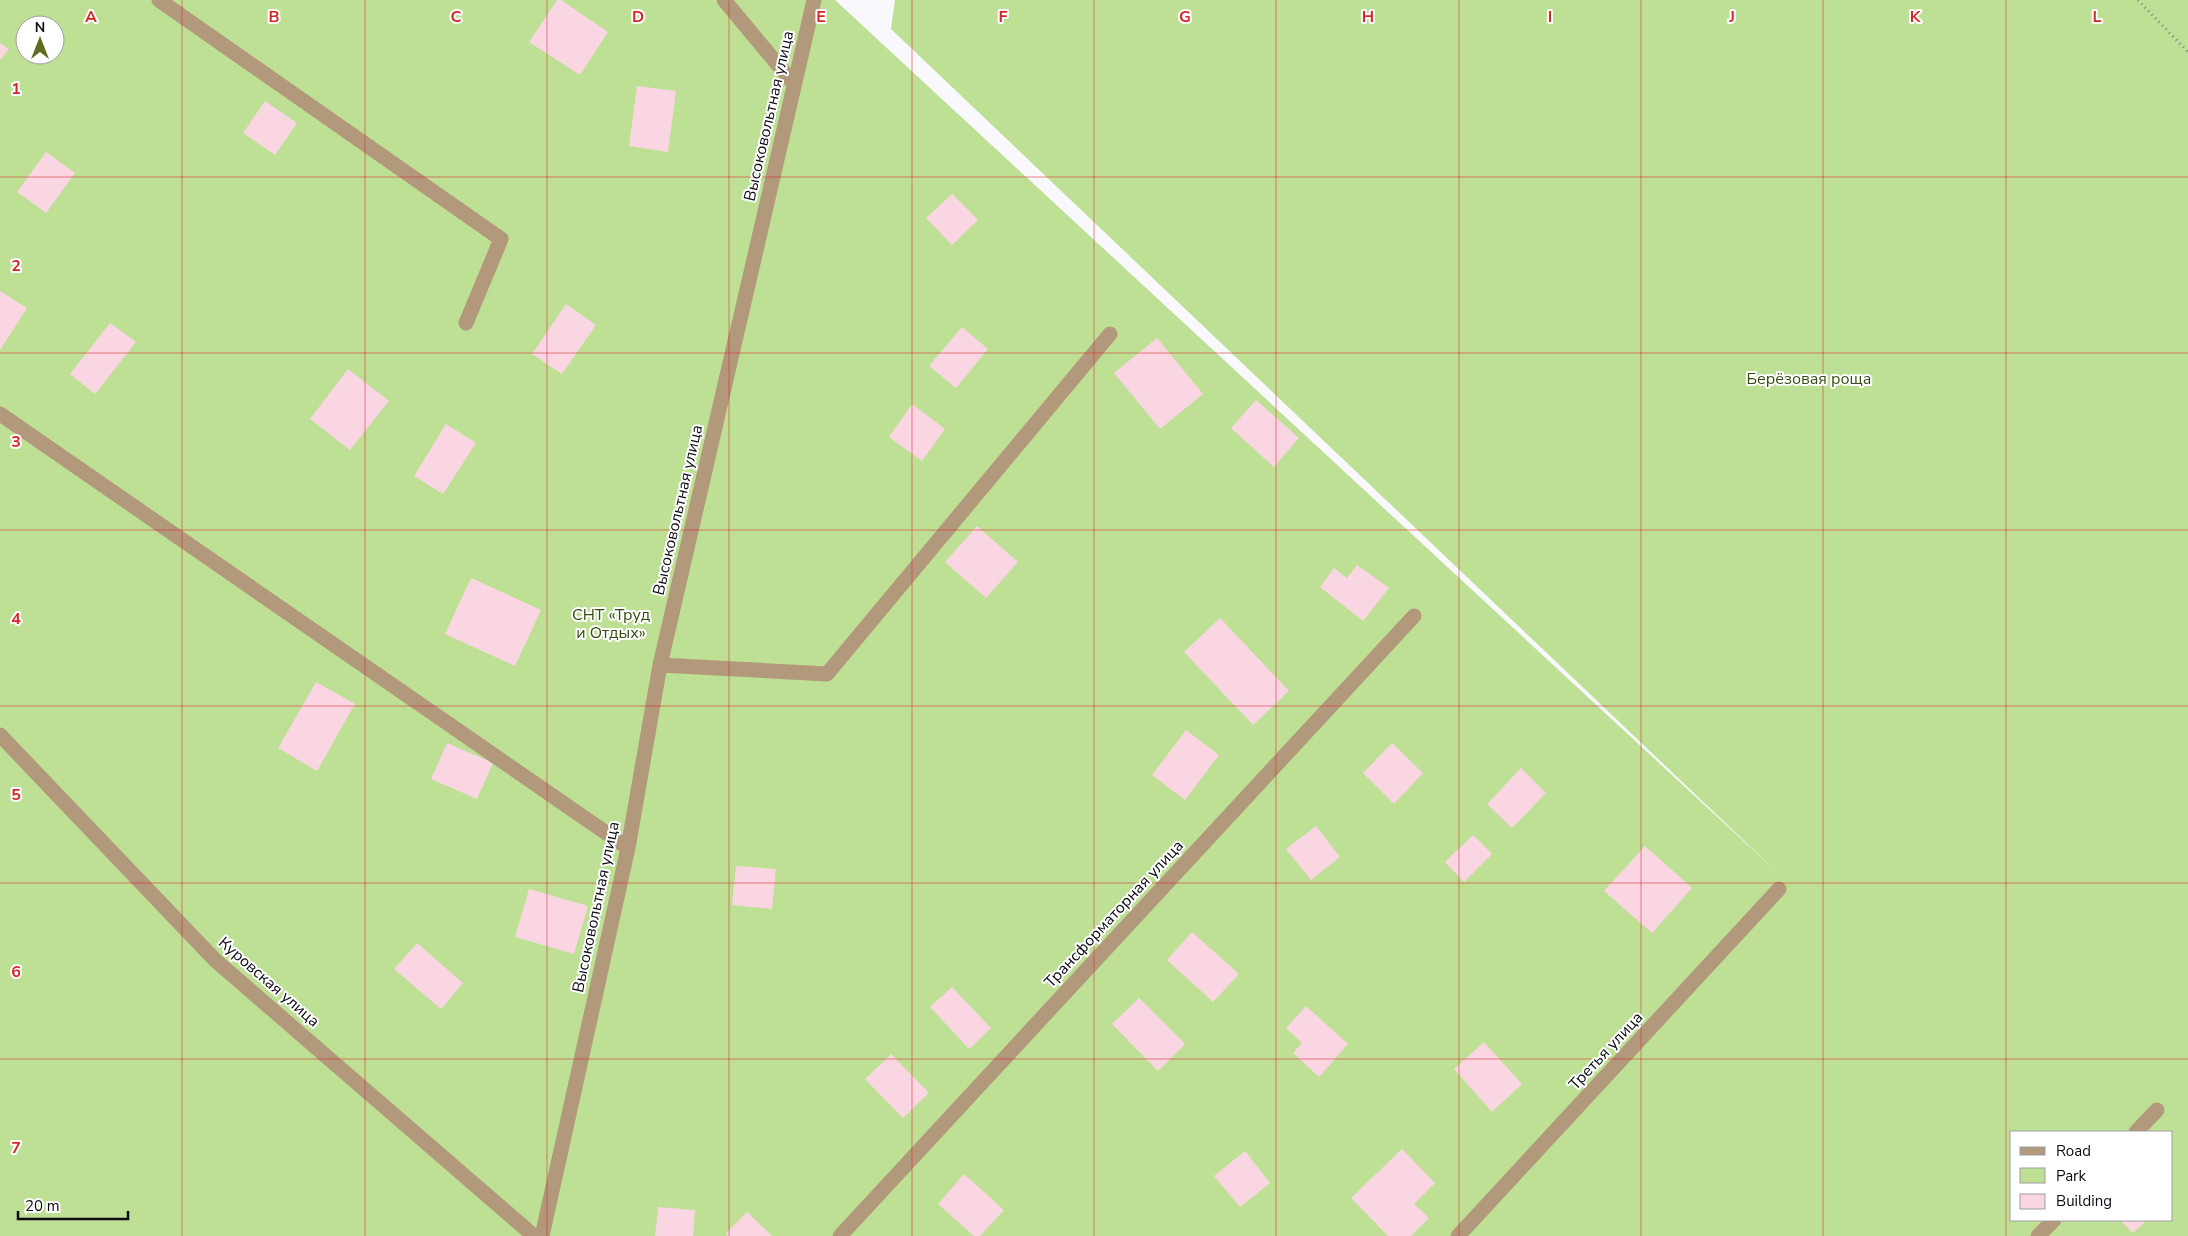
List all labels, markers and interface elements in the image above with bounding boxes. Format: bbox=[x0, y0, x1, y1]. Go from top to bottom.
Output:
text: A bbox=[85, 6, 97, 28]
text: B bbox=[268, 6, 280, 28]
text: C bbox=[451, 6, 462, 28]
text: D bbox=[632, 6, 644, 28]
text: E bbox=[816, 6, 826, 28]
text: F bbox=[999, 6, 1008, 28]
text: G bbox=[1179, 6, 1191, 28]
text: H bbox=[1362, 6, 1374, 28]
text: I bbox=[1548, 6, 1552, 28]
text: J bbox=[1728, 6, 1735, 28]
text: K bbox=[1910, 6, 1922, 28]
text: L bbox=[2093, 6, 2102, 28]
north arrow bbox=[15, 15, 65, 65]
text: N bbox=[35, 18, 45, 37]
street label: Высоковольтная улица bbox=[739, 29, 799, 203]
text: 1 bbox=[11, 78, 21, 100]
text: 2 bbox=[11, 255, 21, 277]
park label: Берёзовая роща bbox=[1747, 368, 1871, 390]
street label: Высоковольтная улица bbox=[648, 423, 708, 597]
text: 3 bbox=[11, 431, 21, 453]
park label: СНТ «Труд и Отдых» bbox=[572, 604, 651, 644]
text: 4 bbox=[11, 608, 21, 630]
text: 5 bbox=[11, 784, 21, 806]
street label: Высоковольтная улица bbox=[567, 820, 625, 994]
street label: Трансформаторная улица bbox=[1039, 835, 1189, 993]
street label: Куровская улица bbox=[214, 932, 324, 1032]
text: 6 bbox=[11, 961, 21, 983]
street label: Третья улица bbox=[1564, 1007, 1648, 1095]
legend bbox=[2010, 1131, 2173, 1221]
text: 7 bbox=[11, 1137, 21, 1159]
text: Road bbox=[2056, 1141, 2091, 1161]
text: Park bbox=[2056, 1166, 2086, 1186]
scale bar bbox=[18, 1188, 128, 1220]
text: Building bbox=[2056, 1191, 2112, 1211]
text: 20 m bbox=[25, 1196, 60, 1216]

